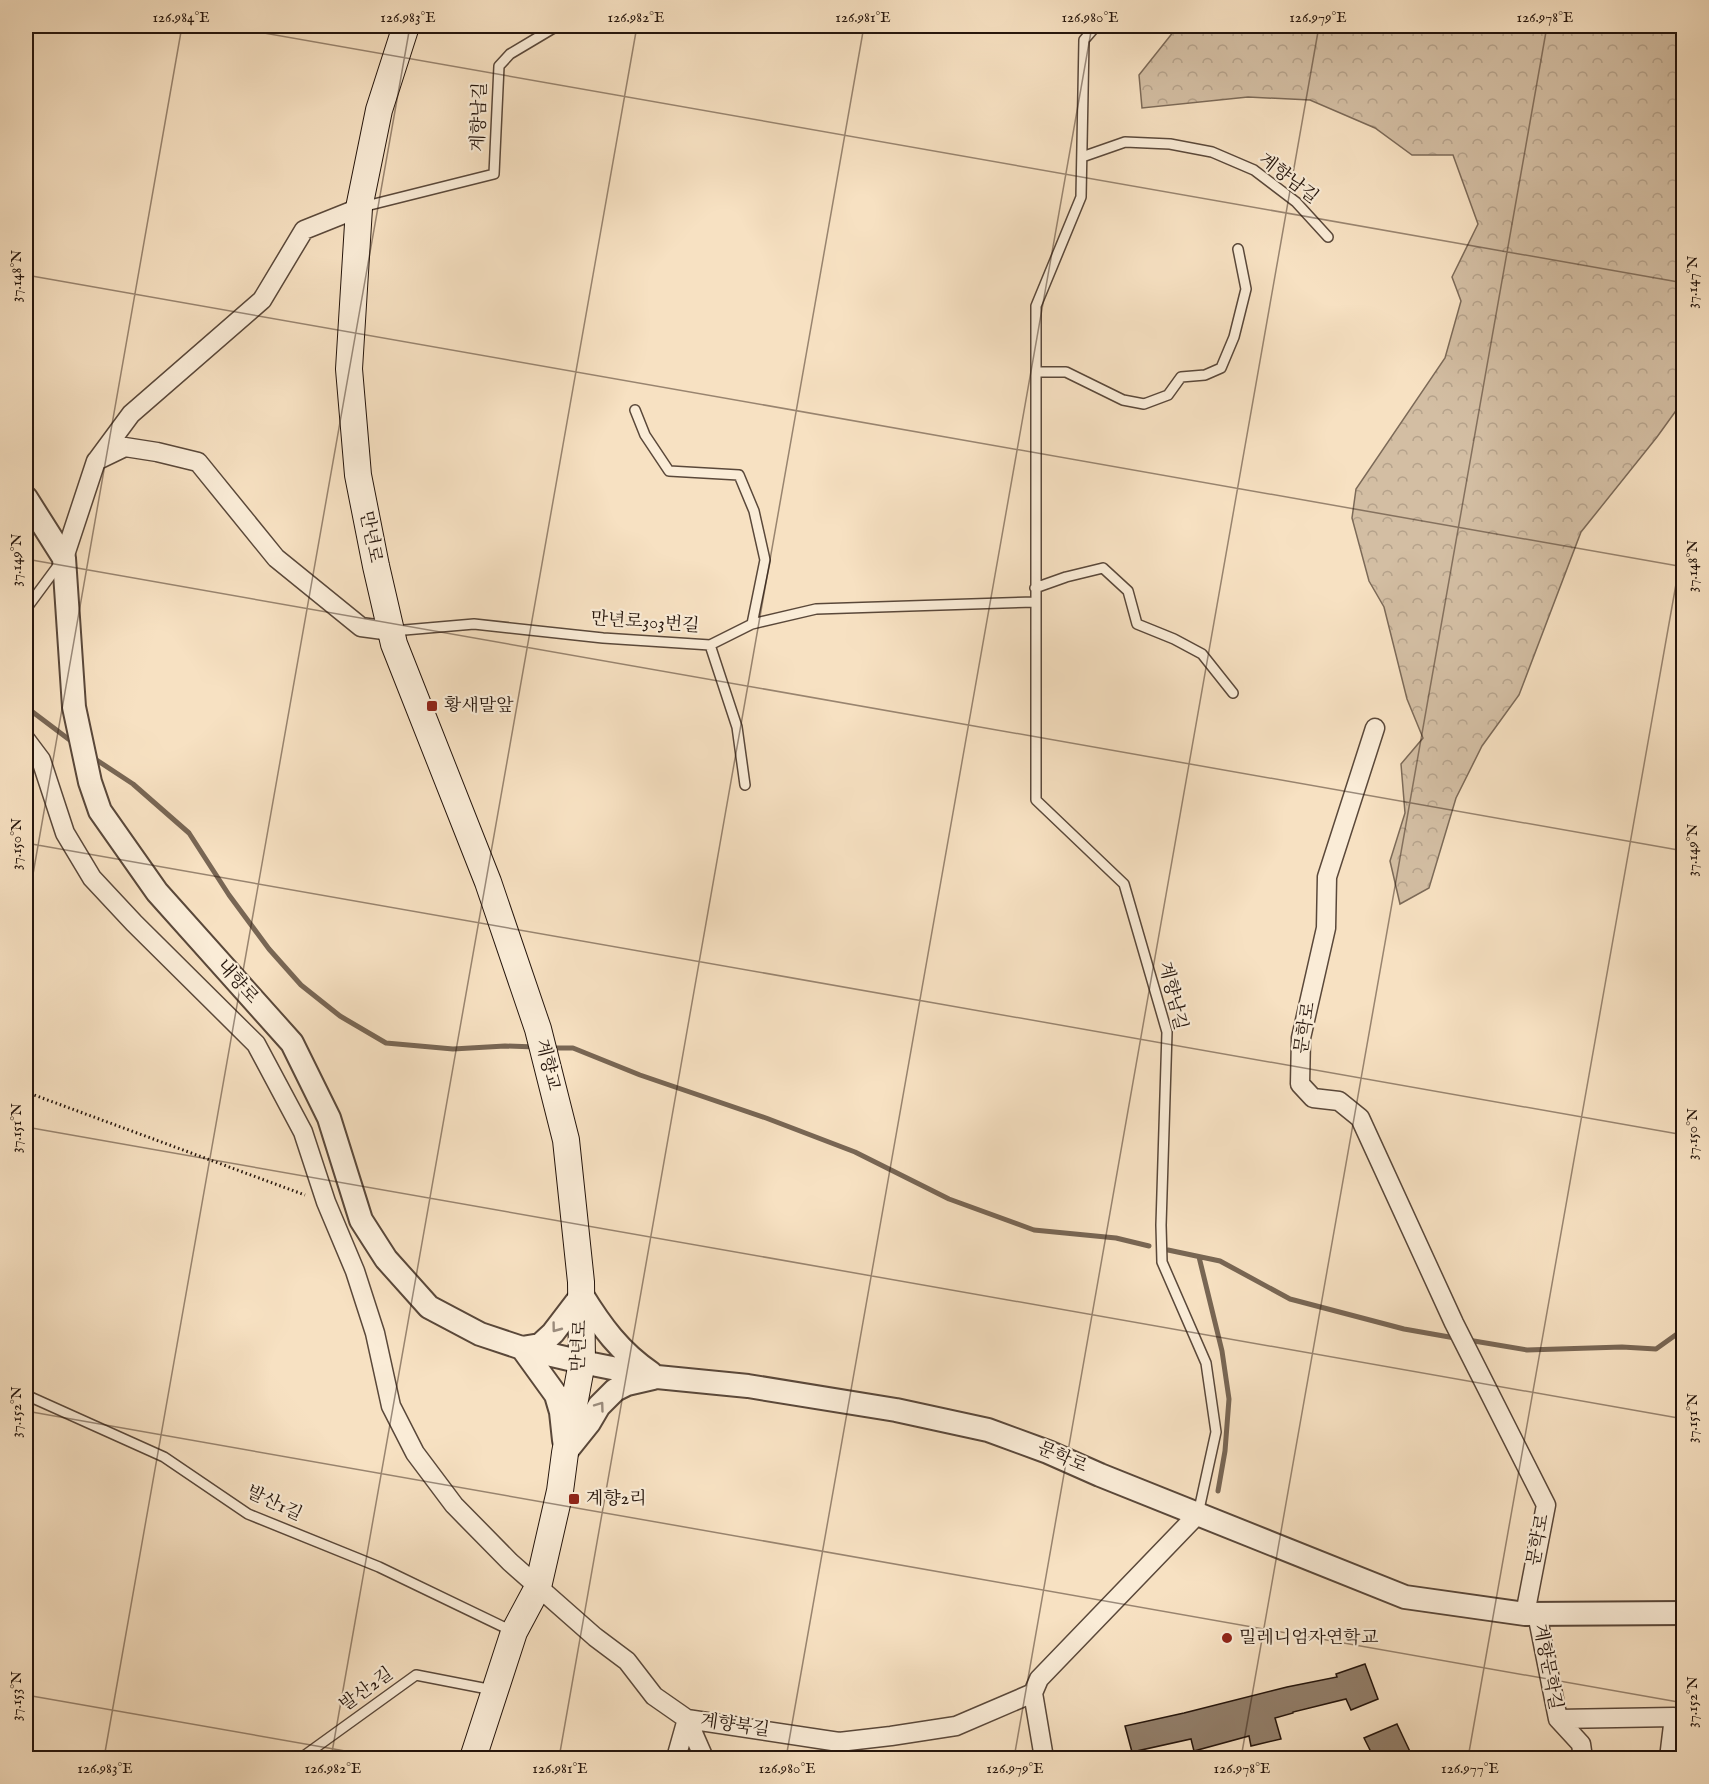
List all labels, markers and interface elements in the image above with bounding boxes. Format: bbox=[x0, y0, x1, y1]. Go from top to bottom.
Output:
text: 126.984°E bbox=[152, 8, 210, 27]
text: 126.983°E bbox=[380, 8, 436, 27]
text: 126.982°E bbox=[608, 8, 664, 27]
text: 126.981°E bbox=[835, 8, 891, 27]
text: 126.980°E bbox=[1061, 8, 1119, 27]
text: 126.979°E bbox=[1289, 8, 1347, 27]
text: 126.978°E bbox=[1517, 8, 1573, 27]
street label: 계향남길 bbox=[467, 82, 493, 152]
street label: 계향남길 bbox=[1254, 149, 1322, 209]
text: 37.148°N bbox=[7, 250, 26, 302]
text: 37.147°N bbox=[1683, 255, 1702, 309]
street label: 만년로 bbox=[354, 509, 386, 565]
text: 37.149°N bbox=[7, 533, 26, 587]
text: 37.148°N bbox=[1683, 540, 1702, 592]
street label: 만년로303번길 bbox=[590, 608, 700, 638]
place label: 황새말앞 bbox=[444, 695, 514, 718]
marker: 황새말앞 bbox=[425, 699, 439, 713]
text: 37.150°N bbox=[7, 818, 26, 870]
text: 37.149°N bbox=[1683, 823, 1702, 877]
street label: 내향로 bbox=[211, 955, 263, 1009]
street label: 계향남길 bbox=[1152, 959, 1192, 1033]
street label: 문학로 bbox=[1291, 1000, 1321, 1056]
street label: 계향교 bbox=[530, 1037, 565, 1094]
text: 37.151°N bbox=[7, 1103, 26, 1153]
text: 37.150°N bbox=[1683, 1108, 1702, 1160]
street label: 만년로 bbox=[567, 1319, 593, 1373]
one-way arrow bbox=[553, 1321, 564, 1332]
text: 37.152°N bbox=[7, 1386, 26, 1438]
text: 37.151°N bbox=[1683, 1393, 1702, 1443]
one-way arrow bbox=[593, 1402, 604, 1413]
street label: 문학로 bbox=[1033, 1437, 1091, 1479]
street label: 발산1길 bbox=[242, 1481, 306, 1527]
place label: 계향2리 bbox=[586, 1488, 647, 1511]
marker: 계향2리 bbox=[567, 1492, 581, 1506]
street label: 문학로 bbox=[1523, 1512, 1555, 1568]
street label: 계향문학길 bbox=[1527, 1622, 1567, 1712]
place label: 밀레니엄자연학교 bbox=[1239, 1627, 1379, 1650]
marker: 밀레니엄자연학교 bbox=[1220, 1631, 1234, 1645]
street label: 발산2길 bbox=[336, 1663, 398, 1717]
text: 37.153°N bbox=[7, 1671, 26, 1721]
text: 37.152°N bbox=[1683, 1676, 1702, 1728]
street label: 계향북길 bbox=[699, 1710, 771, 1742]
text: 126.983°E bbox=[77, 1759, 133, 1778]
text: 126.982°E bbox=[305, 1759, 361, 1778]
text: 126.981°E bbox=[532, 1759, 588, 1778]
text: 126.980°E bbox=[758, 1759, 816, 1778]
text: 126.979°E bbox=[986, 1759, 1044, 1778]
text: 126.978°E bbox=[1214, 1759, 1270, 1778]
text: 126.977°E bbox=[1441, 1759, 1499, 1778]

